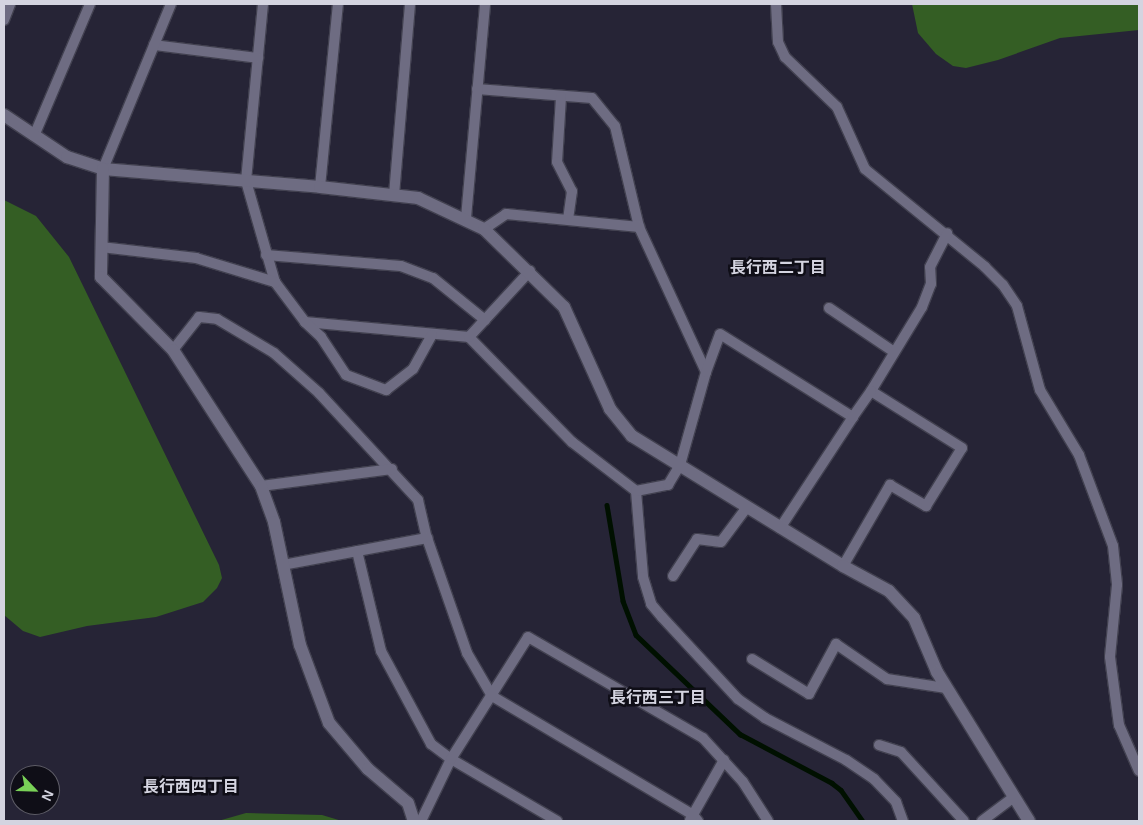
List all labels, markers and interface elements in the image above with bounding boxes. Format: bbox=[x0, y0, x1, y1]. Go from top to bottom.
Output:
district label: 長行西二丁目 bbox=[730, 258, 826, 278]
district label: 長行西三丁目 bbox=[610, 688, 706, 708]
north arrow bbox=[10, 765, 60, 815]
district label: 長行西四丁目 bbox=[143, 777, 239, 797]
text: N bbox=[38, 788, 57, 804]

